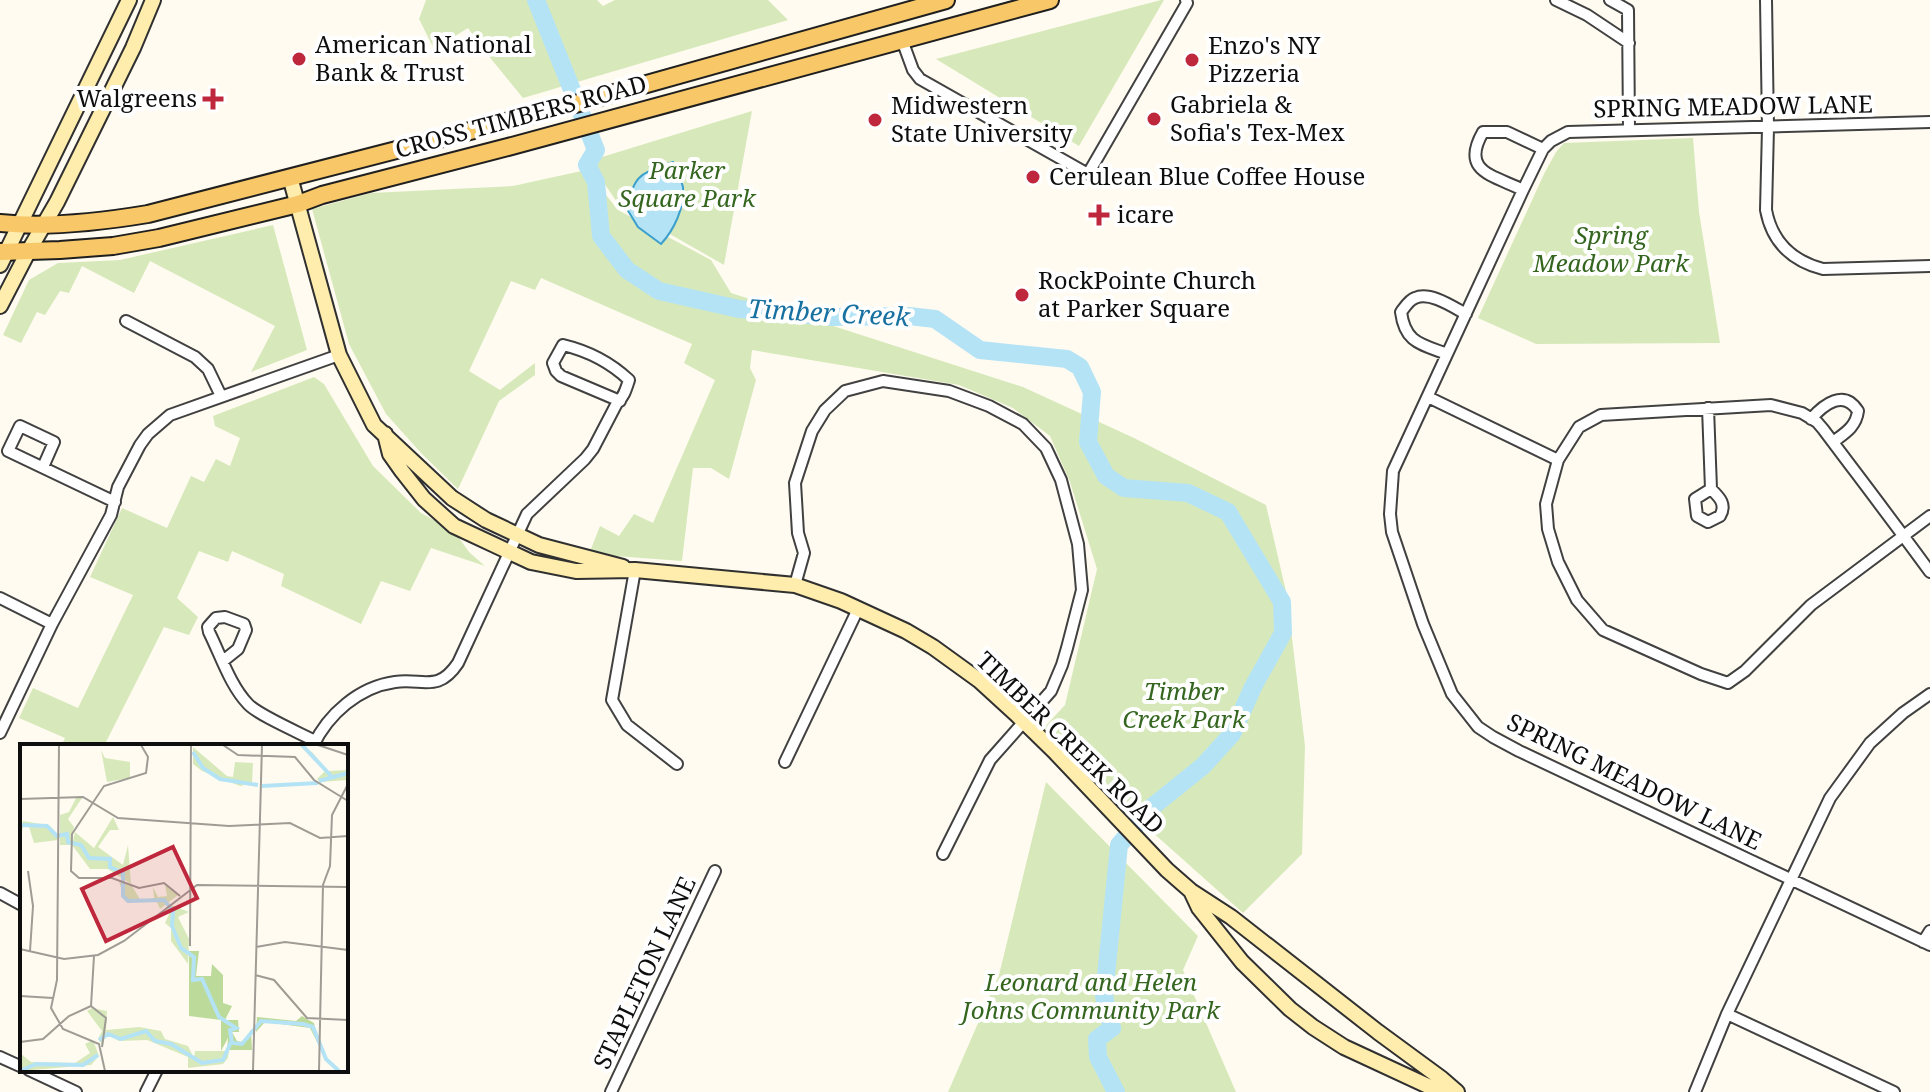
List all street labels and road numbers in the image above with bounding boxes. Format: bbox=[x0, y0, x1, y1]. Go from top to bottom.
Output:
street label: CROSS TIMBERS ROAD bbox=[391, 66, 650, 165]
street label: SPRING MEADOW LANE bbox=[1593, 87, 1873, 124]
street label: TIMBER CREEK ROAD bbox=[970, 644, 1172, 840]
street label: SPRING MEADOW LANE bbox=[1502, 705, 1767, 857]
street label: STAPLETON LANE bbox=[585, 871, 703, 1074]

